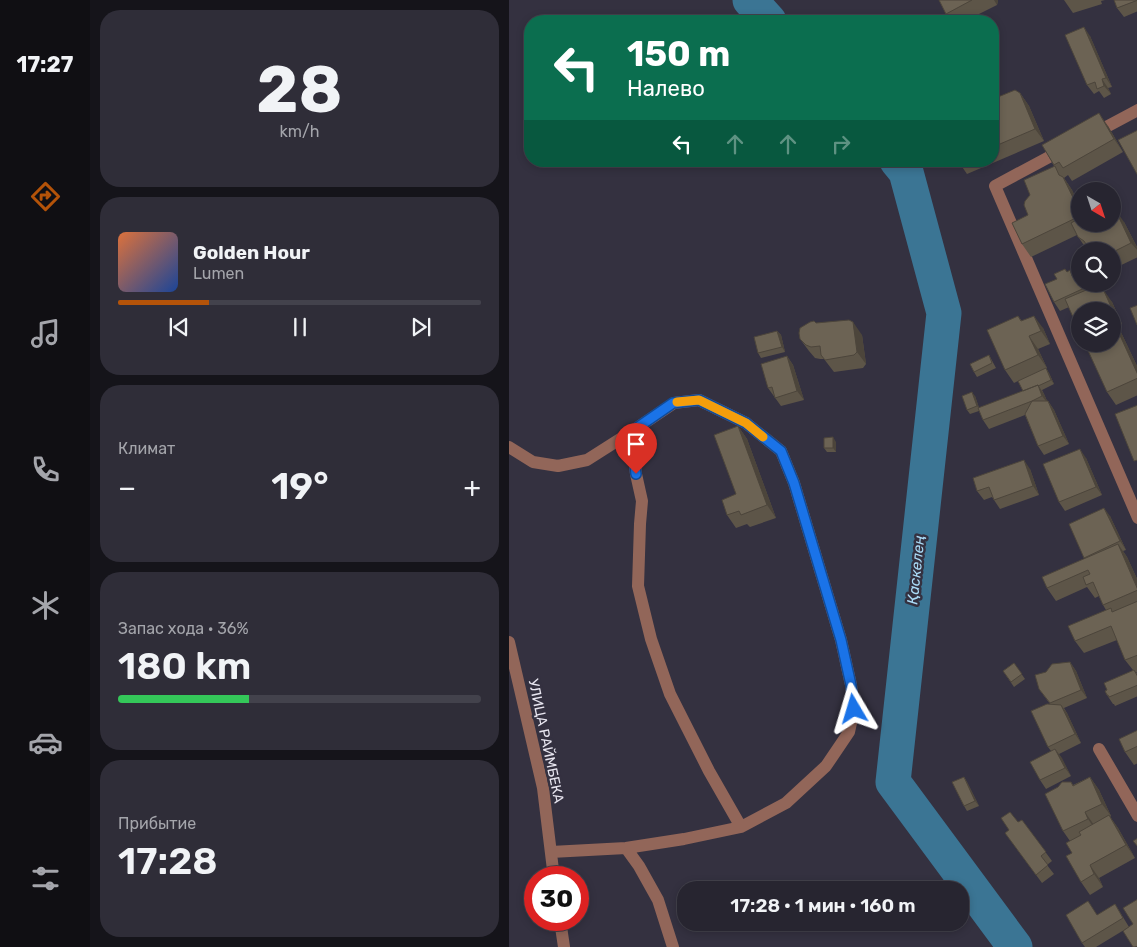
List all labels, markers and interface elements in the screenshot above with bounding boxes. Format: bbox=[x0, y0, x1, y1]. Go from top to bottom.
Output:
text: 150 m bbox=[627, 33, 730, 75]
icon: left bbox=[544, 35, 609, 100]
text: 17:27 bbox=[17, 51, 73, 78]
text: 28 bbox=[256, 51, 343, 128]
text: Налево bbox=[627, 75, 705, 102]
text: km/h bbox=[280, 122, 319, 141]
icon: left bbox=[668, 130, 696, 158]
icon: ahead bbox=[721, 130, 749, 158]
icon: ahead bbox=[774, 130, 802, 158]
icon: right bbox=[827, 130, 855, 158]
icon: directions bbox=[28, 179, 63, 214]
north arrow bbox=[1071, 182, 1121, 232]
map controls bbox=[1071, 182, 1121, 352]
text: Golden Hour bbox=[193, 241, 310, 264]
button: search bbox=[1071, 242, 1121, 292]
text: Lumen bbox=[193, 264, 244, 283]
button: layers bbox=[1071, 302, 1121, 352]
icon: previous bbox=[165, 313, 193, 341]
icon: pause bbox=[286, 313, 314, 341]
icon: next bbox=[407, 313, 435, 341]
icon: music bbox=[28, 316, 63, 351]
pin bbox=[615, 423, 657, 474]
icon: arrive bbox=[622, 430, 650, 458]
text: Климат bbox=[118, 439, 175, 458]
icon: phone bbox=[28, 452, 63, 487]
text: 19° bbox=[271, 463, 329, 509]
text: − bbox=[118, 471, 136, 504]
text: + bbox=[464, 471, 481, 504]
water label: Қаскелең bbox=[903, 534, 929, 606]
icon: climate bbox=[28, 588, 63, 623]
text: Запас хода · 36% bbox=[118, 619, 249, 638]
text: 180 km bbox=[118, 643, 251, 689]
street label: УЛИЦА РАЙМБЕКА bbox=[525, 677, 569, 805]
position arrow bbox=[827, 682, 879, 734]
icon: car bbox=[28, 725, 63, 760]
text: Прибытие bbox=[118, 814, 196, 833]
text: 17:28 bbox=[118, 838, 218, 884]
icon: filters bbox=[28, 861, 63, 896]
speed limit sign: 30 bbox=[524, 866, 589, 931]
text: 17:28 · 1 мин · 160 m bbox=[730, 894, 916, 917]

